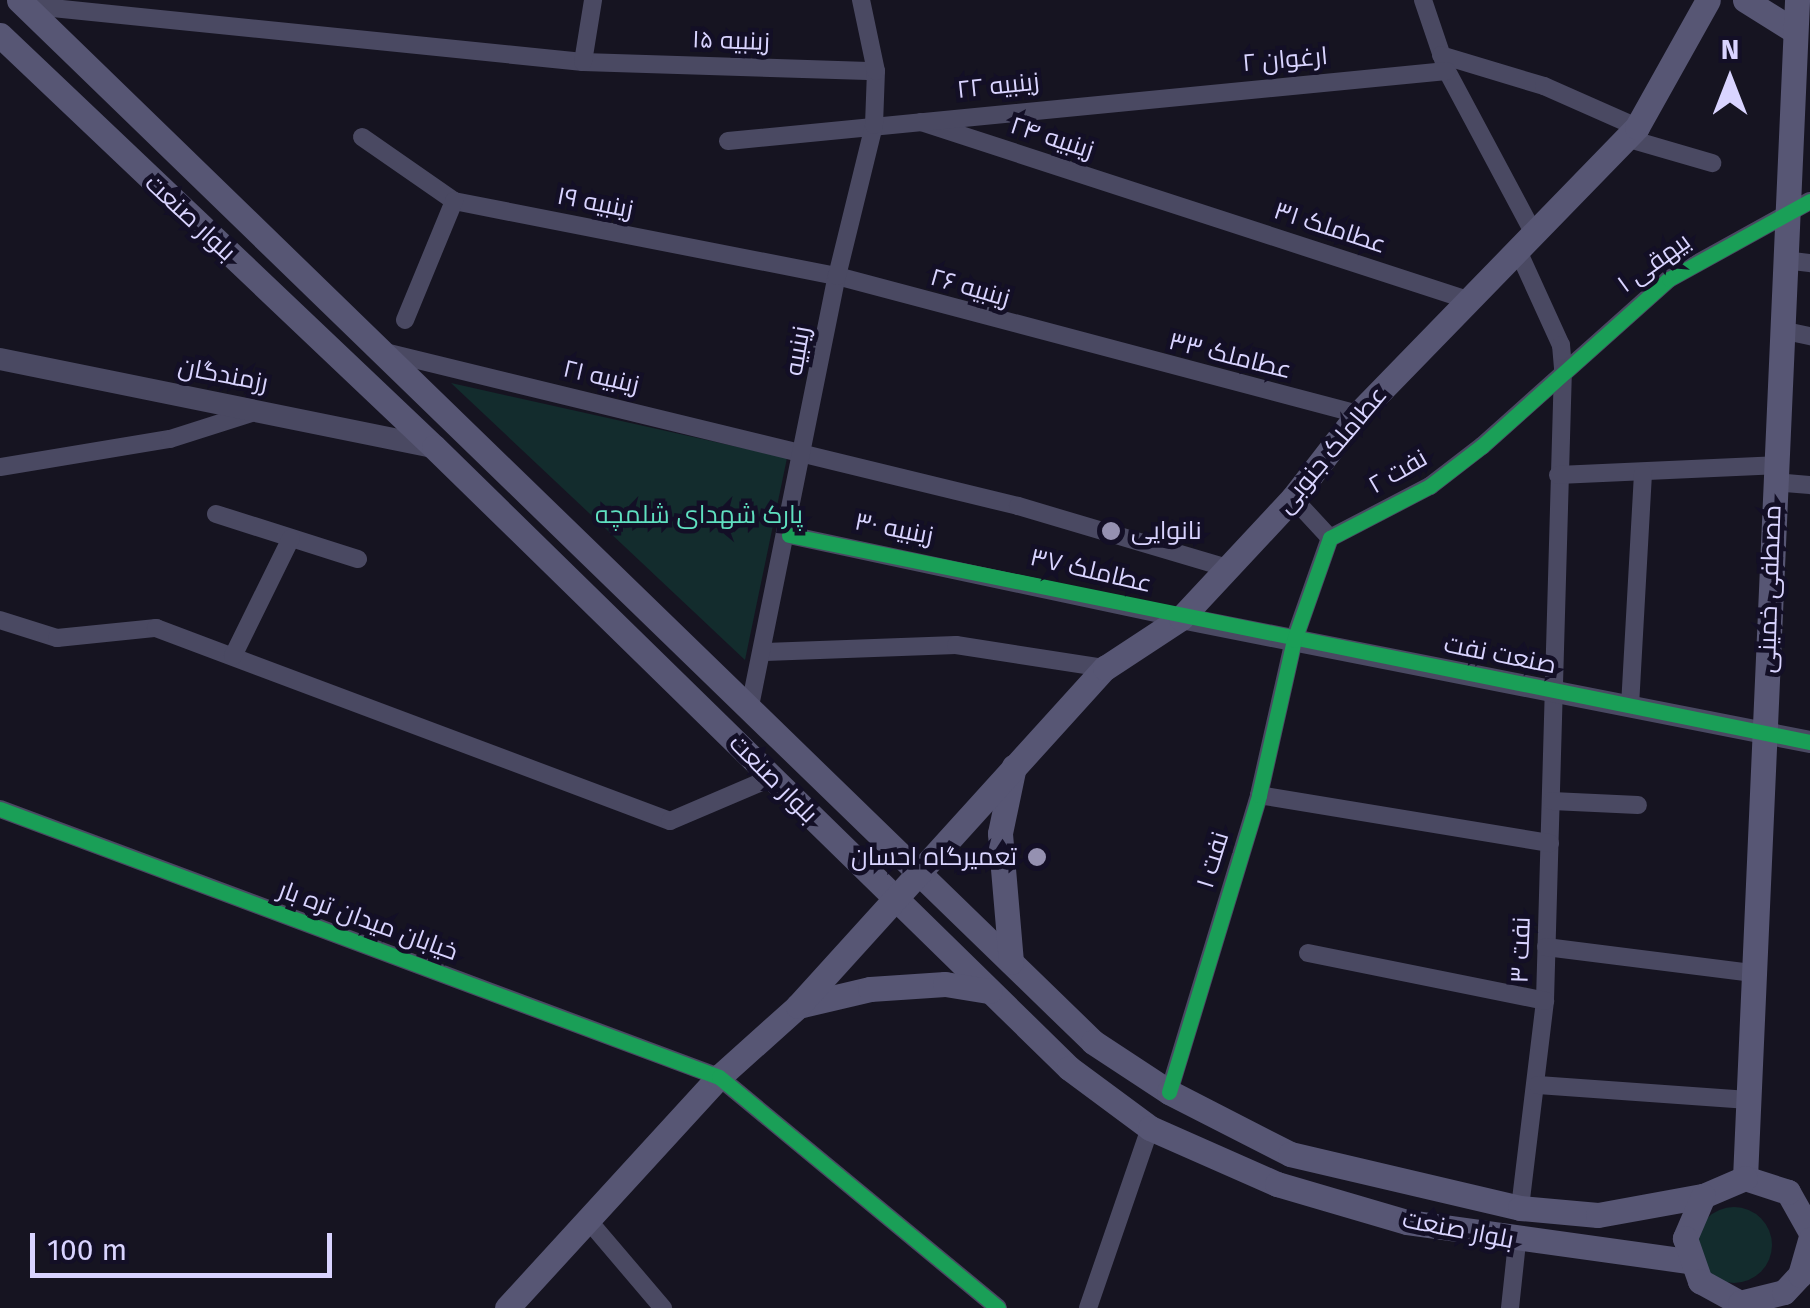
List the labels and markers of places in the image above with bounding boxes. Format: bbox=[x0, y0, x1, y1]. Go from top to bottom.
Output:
place label: نانوایی bbox=[1131, 516, 1202, 546]
marker: نانوایی bbox=[1100, 520, 1122, 542]
place label: تعمیرگاه احسان bbox=[851, 842, 1017, 872]
marker: تعمیرگاه احسان bbox=[1026, 846, 1048, 868]

